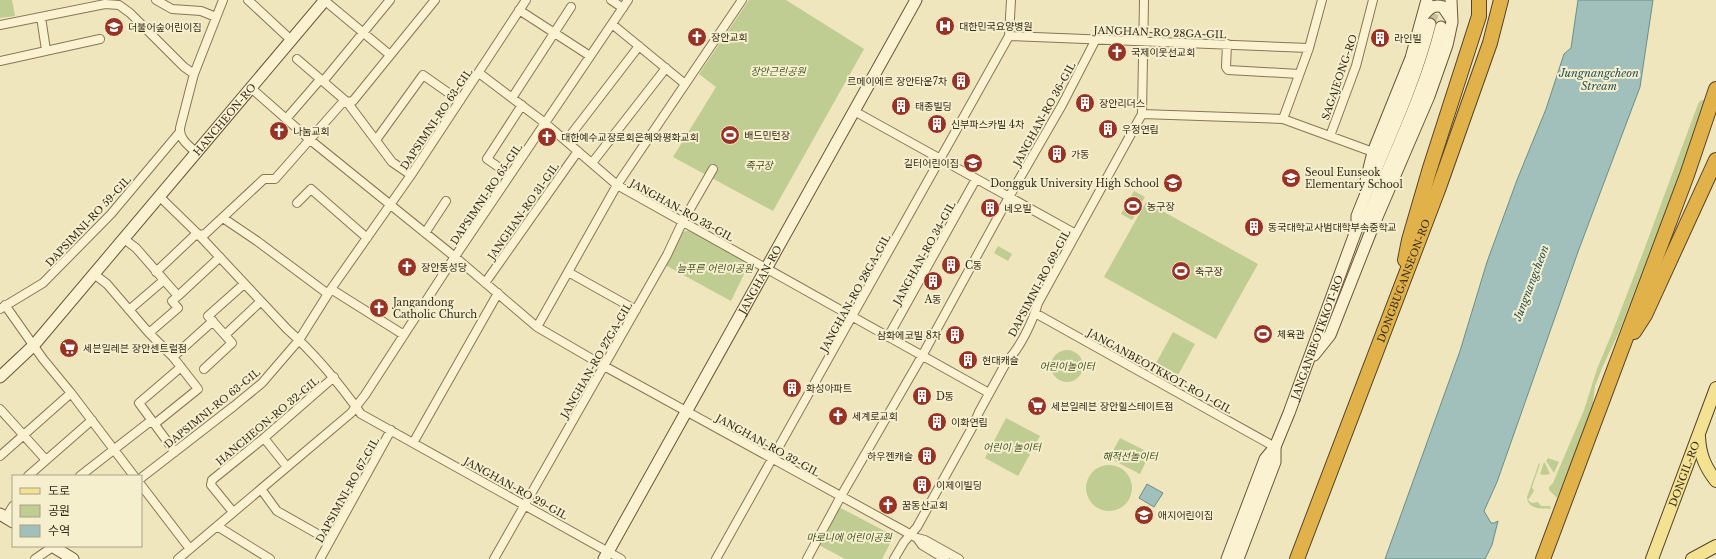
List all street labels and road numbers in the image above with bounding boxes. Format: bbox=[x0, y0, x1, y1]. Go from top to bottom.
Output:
street label: JANGHAN-RO 28GA-GIL bbox=[1091, 24, 1227, 41]
street label: SAGAJEONG-RO bbox=[1319, 33, 1360, 122]
street label: JANGHAN-RO 36-GIL bbox=[1009, 59, 1079, 170]
street label: DAPSIMNI-RO 63-GIL bbox=[398, 65, 476, 172]
street label: HANCHEON-RO bbox=[191, 81, 259, 158]
street label: DAPSIMNI-RO 65-GIL bbox=[448, 141, 526, 247]
street label: JANGHAN-RO 31-GIL bbox=[484, 160, 562, 264]
street label: DAPSIMNI-RO 59-GIL bbox=[43, 173, 134, 269]
street label: JANGHAN-RO 33-GIL bbox=[626, 176, 737, 245]
street label: JANGHAN-RO 34-GIL bbox=[890, 199, 959, 309]
street label: DONGBUGANSEON-RO bbox=[1374, 217, 1433, 344]
street label: DAPSIMNI-RO 69-GIL bbox=[1006, 227, 1074, 339]
street label: JANGHAN-RO 28GA-GIL bbox=[817, 231, 894, 356]
street label: JANGHAN-RO bbox=[735, 243, 785, 318]
street label: JANGANBEOTKKOT-RO bbox=[1288, 273, 1346, 403]
street label: JANGHAN-RO 27GA-GIL bbox=[557, 299, 635, 422]
street label: JANGANBEOTKKOT-RO 1-GIL bbox=[1083, 325, 1235, 417]
street label: DAPSIMNI-RO 63-GIL bbox=[162, 365, 263, 451]
street label: HANCHEON-RO 32-GIL bbox=[213, 374, 322, 468]
street label: JANGHAN-RO 32-GIL bbox=[712, 411, 823, 480]
street label: DAPSIMNI-RO 67-GIL bbox=[313, 435, 382, 545]
street label: DONGIL-RO bbox=[1666, 439, 1703, 509]
street label: JANGHAN-RO 29-GIL bbox=[460, 453, 571, 523]

